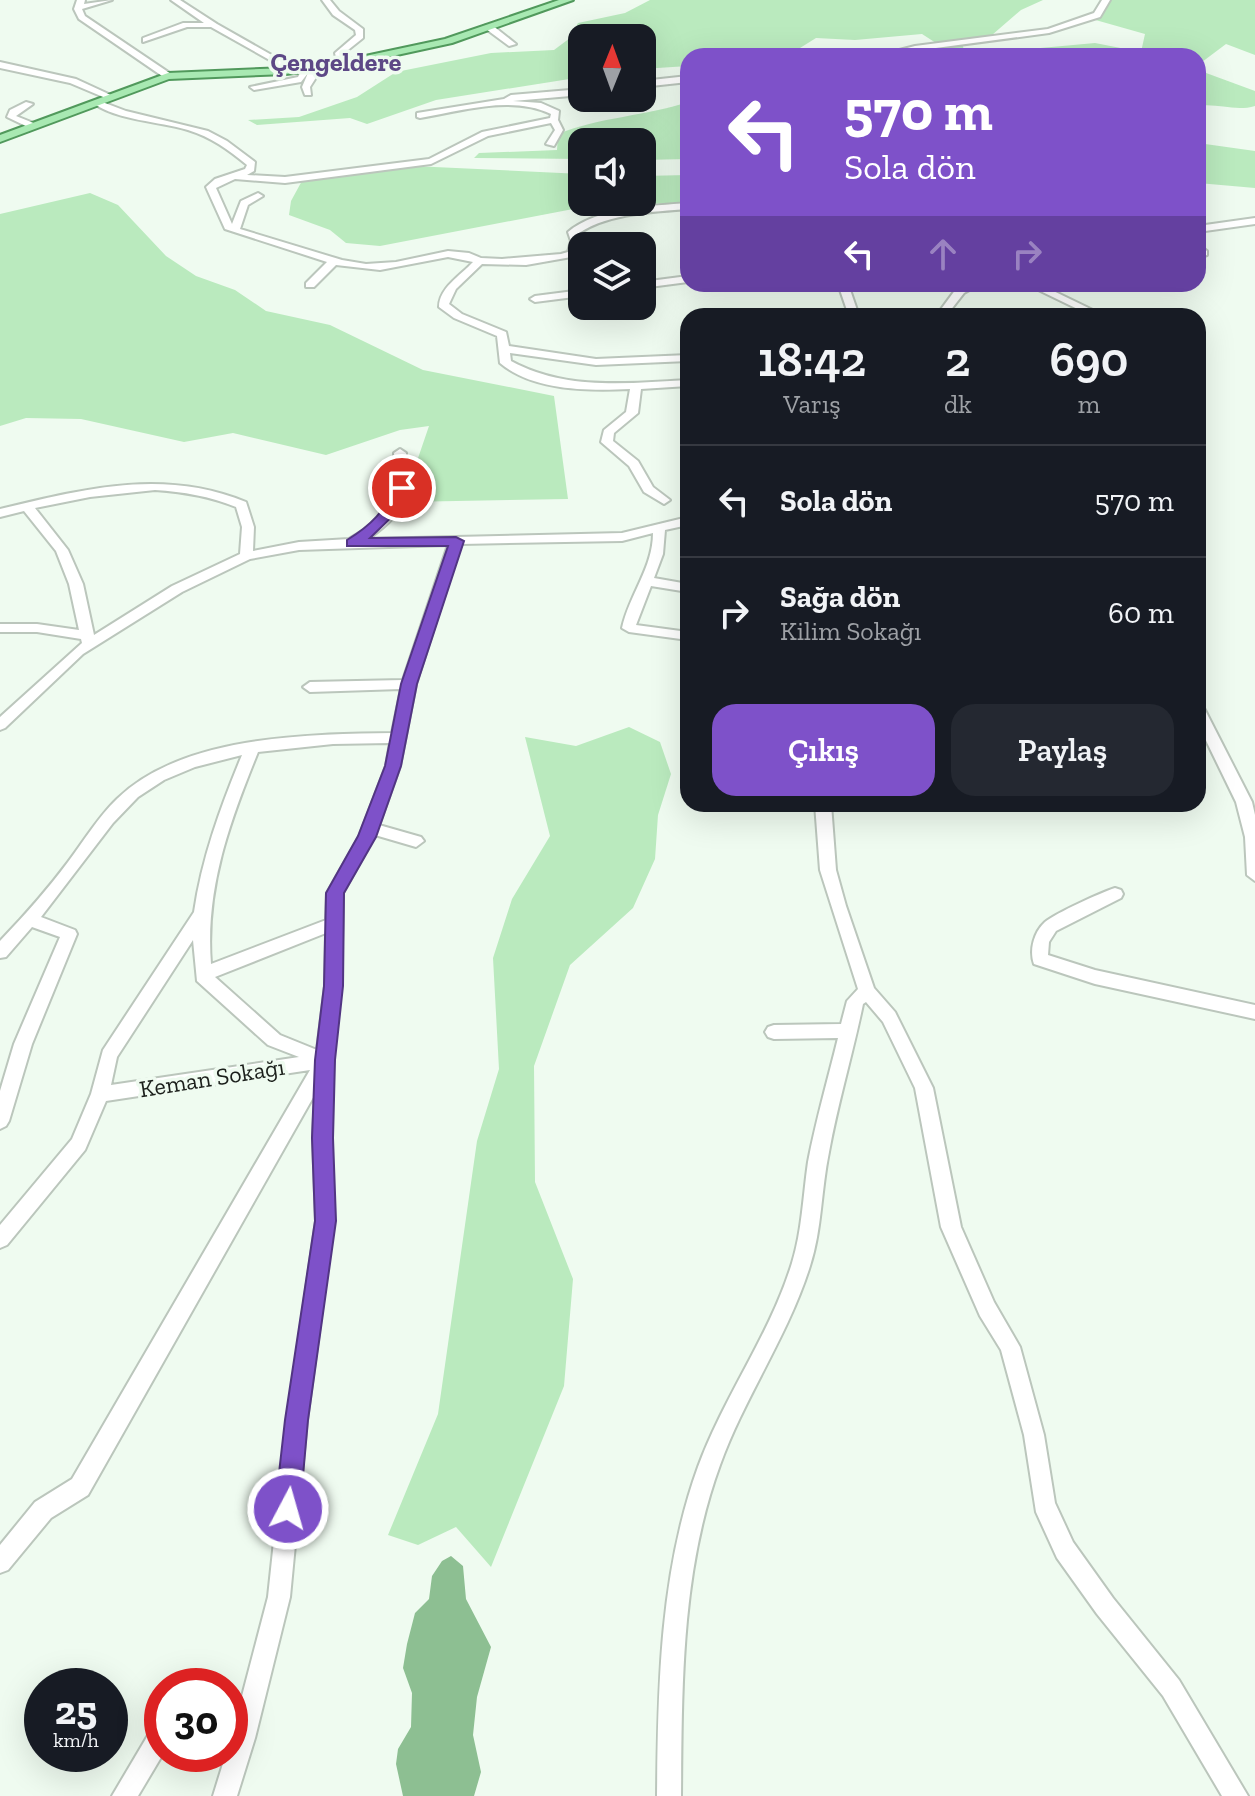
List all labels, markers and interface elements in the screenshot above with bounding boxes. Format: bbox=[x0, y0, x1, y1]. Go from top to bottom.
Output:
north arrow bbox=[568, 24, 656, 112]
map controls bbox=[568, 24, 656, 320]
district label: Çengeldere bbox=[271, 46, 402, 78]
text: 570 m bbox=[844, 77, 993, 144]
icon: left bbox=[712, 80, 816, 184]
button: sound bbox=[568, 128, 656, 216]
text: Sola dön bbox=[844, 145, 976, 188]
button: layers bbox=[568, 232, 656, 320]
icon: left bbox=[837, 232, 881, 276]
icon: ahead bbox=[921, 232, 965, 276]
icon: right bbox=[1005, 232, 1049, 276]
text: 18:42 bbox=[758, 331, 866, 388]
text: 2 bbox=[945, 331, 971, 388]
text: 690 bbox=[1049, 331, 1128, 388]
text: Varış bbox=[783, 388, 841, 420]
text: dk bbox=[944, 388, 972, 420]
text: m bbox=[1078, 388, 1100, 420]
pin bbox=[368, 454, 436, 522]
icon: arrive bbox=[380, 466, 424, 510]
icon: left bbox=[712, 479, 756, 523]
text: Sola dön bbox=[780, 483, 892, 519]
text: 570 m bbox=[1095, 483, 1174, 519]
text: Sağa dön bbox=[780, 579, 900, 615]
icon: right bbox=[712, 591, 756, 635]
text: 60 m bbox=[1108, 595, 1174, 631]
text: Kilim Sokağı bbox=[780, 615, 921, 647]
button: Çıkış bbox=[712, 704, 935, 796]
button: Paylaş bbox=[951, 704, 1174, 796]
street label: Keman Sokağı bbox=[137, 1052, 287, 1103]
position arrow bbox=[246, 1467, 330, 1551]
speed limit sign: 30 bbox=[144, 1668, 248, 1772]
text: 25 bbox=[55, 1686, 97, 1734]
text: km/h bbox=[53, 1728, 99, 1752]

